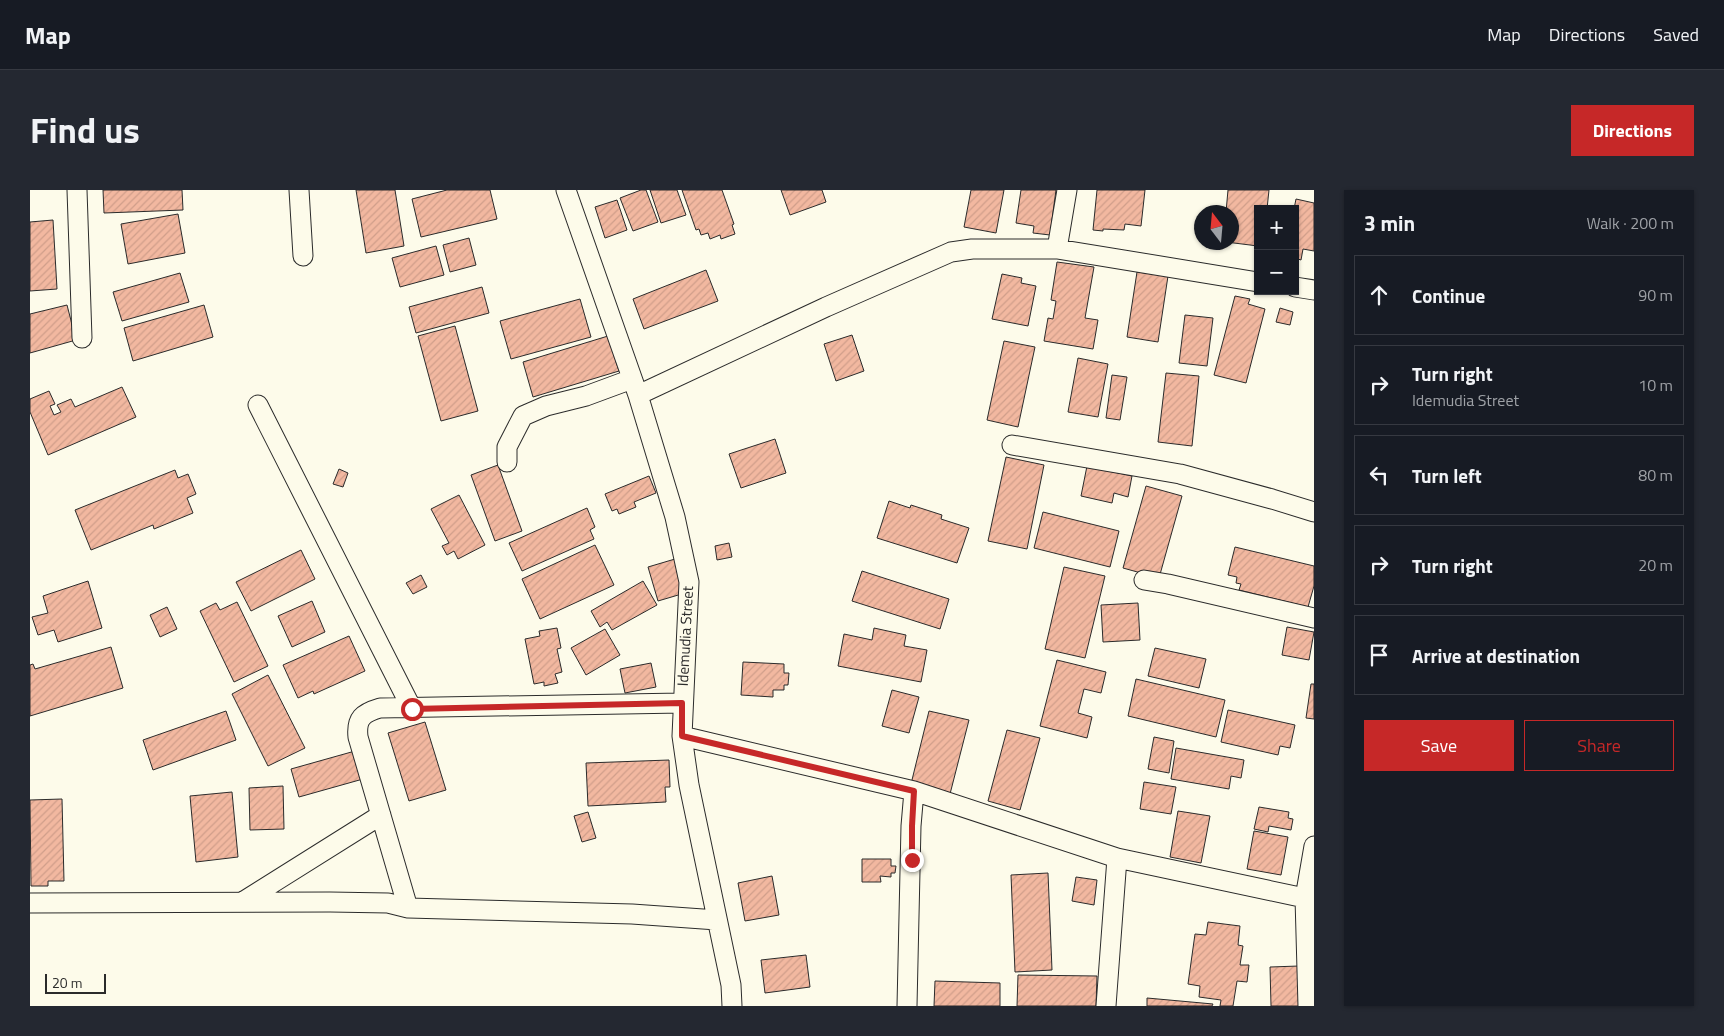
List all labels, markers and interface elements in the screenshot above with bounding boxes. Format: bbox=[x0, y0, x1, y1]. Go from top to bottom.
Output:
text: Map bbox=[25, 17, 71, 53]
text: Map bbox=[1487, 21, 1521, 48]
text: Directions bbox=[1549, 21, 1625, 48]
text: Saved bbox=[1653, 21, 1699, 48]
text: Find us bbox=[30, 103, 140, 157]
button: Directions bbox=[1571, 105, 1694, 156]
north arrow bbox=[1194, 205, 1239, 250]
map controls bbox=[1254, 205, 1299, 295]
button: + bbox=[1254, 205, 1299, 250]
text: 3 min bbox=[1364, 207, 1415, 239]
text: Walk · 200 m bbox=[1586, 211, 1674, 235]
button: − bbox=[1254, 250, 1299, 295]
icon: ahead bbox=[1365, 281, 1393, 309]
text: Continue bbox=[1412, 281, 1485, 310]
text: 90 m bbox=[1638, 283, 1673, 307]
text: Turn right bbox=[1412, 359, 1493, 388]
icon: right bbox=[1365, 371, 1393, 399]
text: 10 m bbox=[1638, 373, 1673, 397]
text: Idemudia Street bbox=[1412, 388, 1519, 412]
icon: left bbox=[1365, 461, 1393, 489]
text: Turn left bbox=[1412, 461, 1482, 490]
text: 80 m bbox=[1638, 463, 1673, 487]
icon: right bbox=[1365, 551, 1393, 579]
text: Turn right bbox=[1412, 551, 1493, 580]
text: 20 m bbox=[1638, 553, 1673, 577]
street label: Idemudia Street bbox=[671, 585, 699, 687]
icon: arrive bbox=[1365, 641, 1393, 669]
text: Arrive at destination bbox=[1412, 641, 1580, 670]
route start bbox=[401, 698, 424, 721]
button: Save bbox=[1364, 720, 1514, 771]
button: Share bbox=[1524, 720, 1674, 771]
route end bbox=[901, 849, 924, 872]
scale bar bbox=[45, 971, 106, 994]
text: 20 m bbox=[52, 972, 82, 993]

